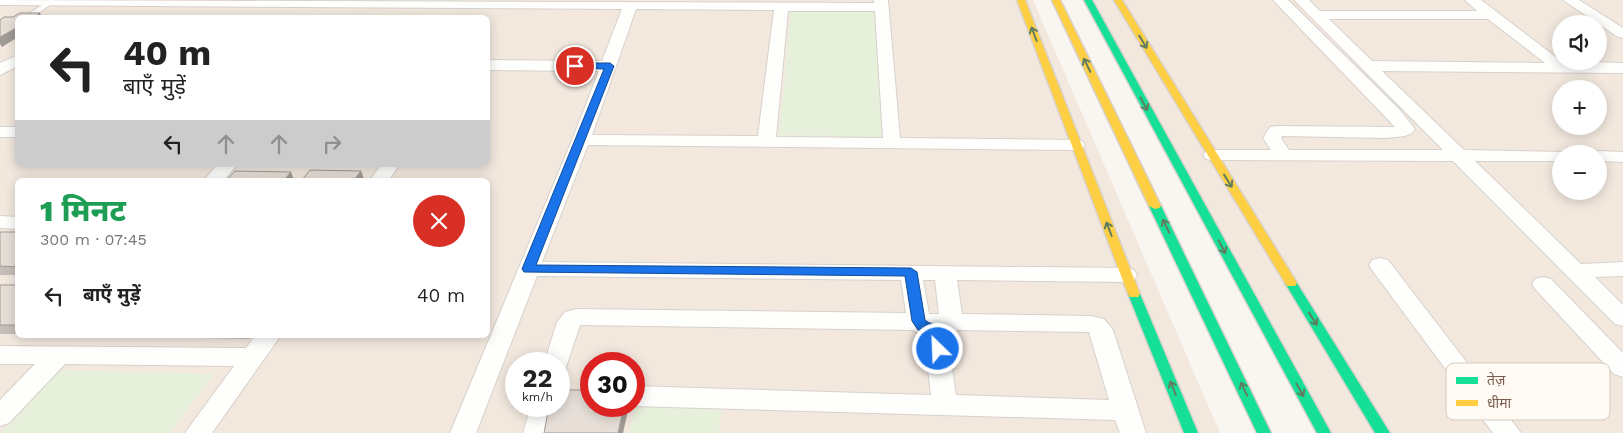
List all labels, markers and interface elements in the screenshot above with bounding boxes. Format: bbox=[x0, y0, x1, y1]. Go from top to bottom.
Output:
map controls bbox=[1552, 15, 1607, 200]
button: sound bbox=[1552, 15, 1607, 70]
one-way arrow bbox=[1029, 27, 1038, 42]
text: 40 m bbox=[123, 32, 211, 74]
one-way arrow bbox=[1138, 34, 1148, 49]
icon: left bbox=[40, 35, 105, 100]
pin bbox=[554, 45, 596, 87]
icon: arrive bbox=[561, 52, 589, 80]
one-way arrow bbox=[1082, 57, 1092, 72]
text: बाएँ मुड़ें bbox=[123, 74, 186, 99]
button: + bbox=[1552, 80, 1607, 135]
one-way arrow bbox=[1139, 97, 1149, 112]
icon: left bbox=[159, 130, 187, 158]
icon: ahead bbox=[212, 130, 240, 158]
icon: ahead bbox=[265, 130, 293, 158]
icon: right bbox=[318, 130, 346, 158]
button: − bbox=[1552, 145, 1607, 200]
one-way arrow bbox=[1223, 173, 1233, 187]
text: 1 मिनट bbox=[40, 193, 126, 228]
button: close bbox=[413, 195, 465, 247]
one-way arrow bbox=[1161, 219, 1171, 234]
one-way arrow bbox=[1103, 222, 1113, 237]
text: 300 m · 07:45 bbox=[40, 230, 147, 249]
one-way arrow bbox=[1217, 240, 1227, 254]
icon: left bbox=[40, 282, 68, 310]
text: बाएँ मुड़ें bbox=[83, 283, 141, 306]
text: 40 m bbox=[417, 284, 465, 307]
one-way arrow bbox=[1308, 312, 1318, 326]
position arrow bbox=[911, 322, 963, 374]
speed limit sign: 30 bbox=[580, 352, 645, 417]
legend bbox=[1446, 363, 1610, 420]
text: 22 bbox=[523, 364, 552, 393]
text: तेज़ bbox=[1487, 371, 1506, 388]
one-way arrow bbox=[1168, 381, 1177, 396]
one-way arrow bbox=[1238, 382, 1248, 397]
one-way arrow bbox=[1295, 382, 1305, 397]
text: km/h bbox=[522, 390, 553, 404]
text: धीमा bbox=[1487, 395, 1512, 411]

